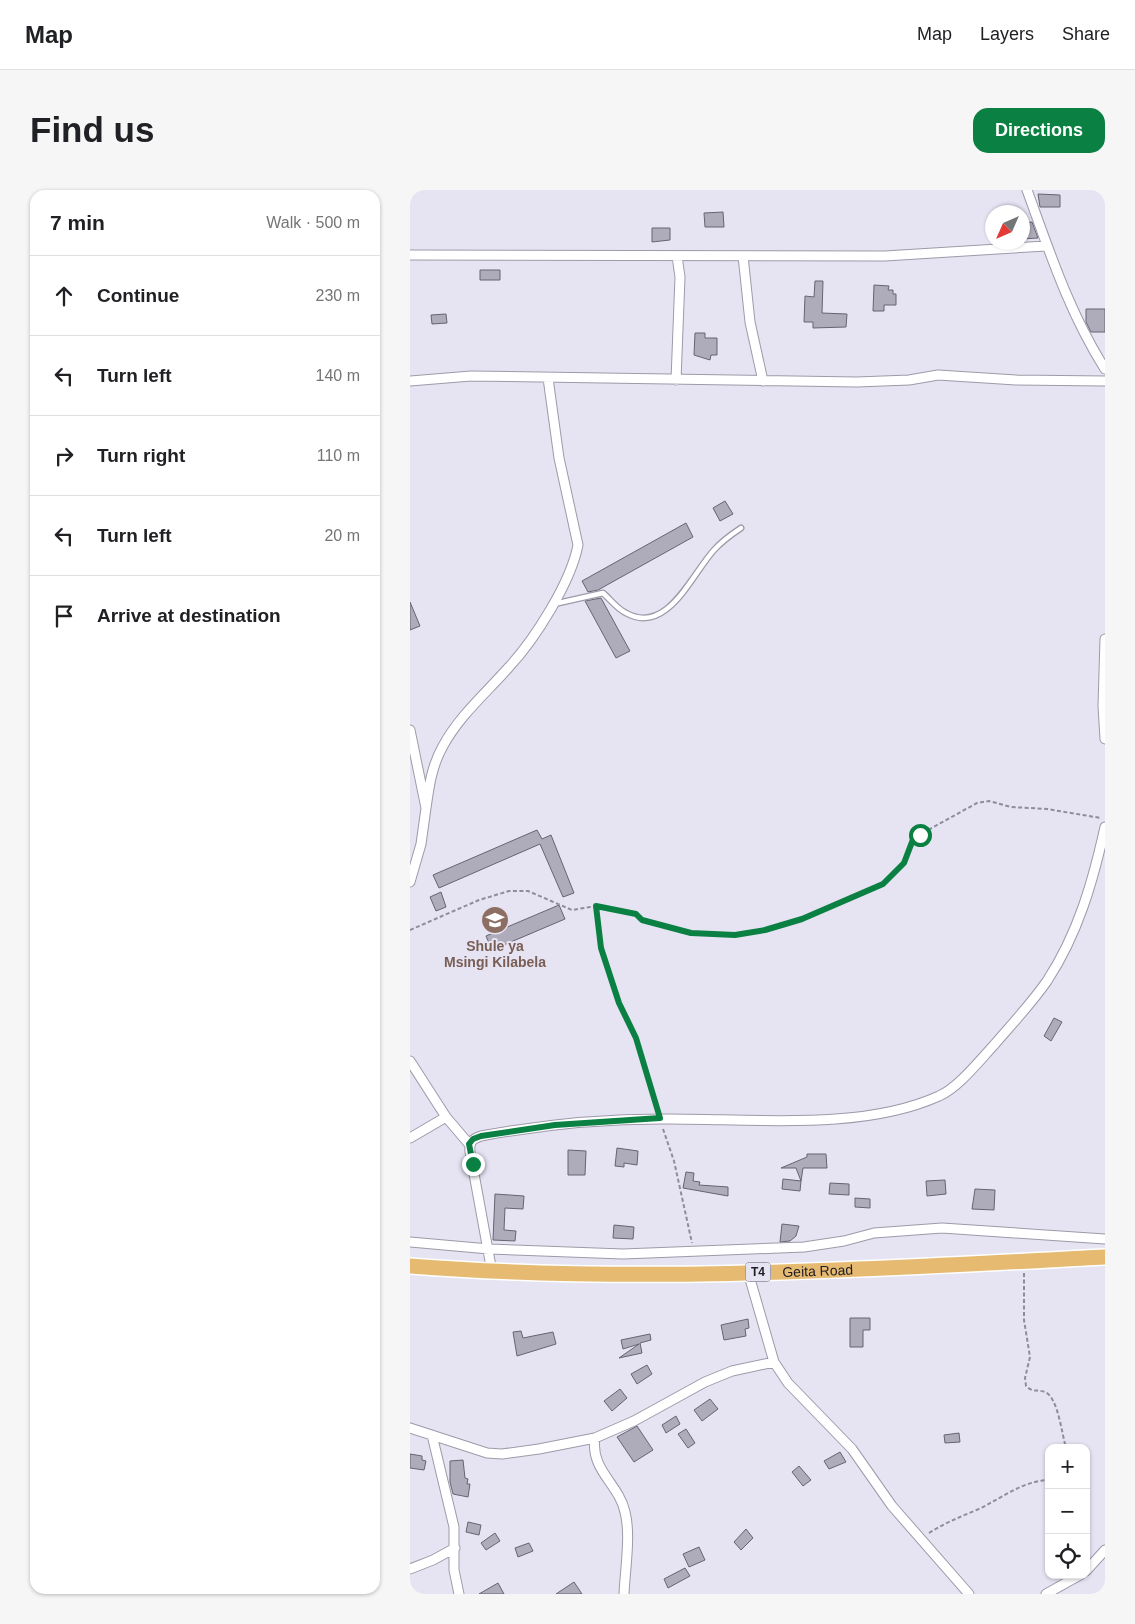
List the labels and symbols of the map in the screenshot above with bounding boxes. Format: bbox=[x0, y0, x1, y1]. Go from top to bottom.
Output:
north arrow bbox=[985, 205, 1030, 250]
route start bbox=[909, 824, 932, 847]
school or university icon: Shule ya Msingi Kilabela bbox=[480, 905, 510, 935]
place label: Shule ya Msingi Kilabela bbox=[444, 938, 546, 970]
route end bbox=[462, 1153, 485, 1176]
road number: T4 bbox=[746, 1262, 770, 1282]
street label: Geita Road bbox=[782, 1262, 854, 1280]

